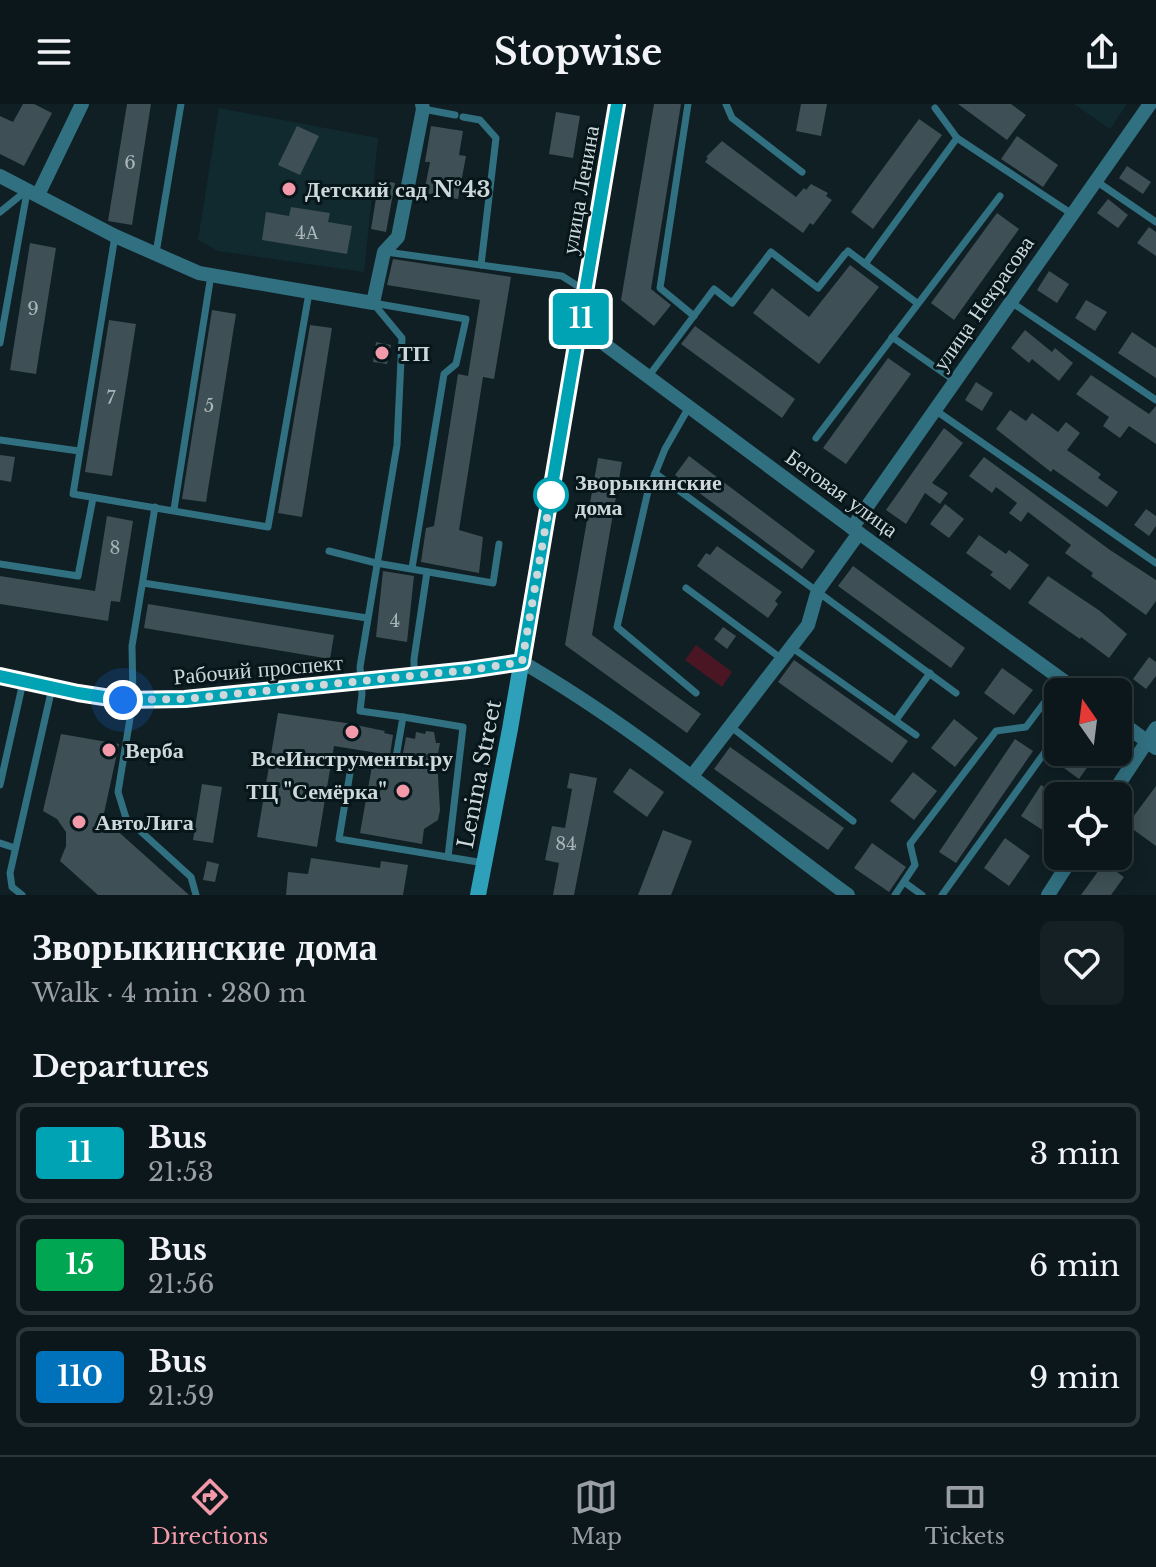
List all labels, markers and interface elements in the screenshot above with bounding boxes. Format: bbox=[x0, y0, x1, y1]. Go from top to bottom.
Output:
icon: menu bbox=[32, 30, 76, 74]
text: Stopwise bbox=[494, 30, 662, 75]
icon: share bbox=[1080, 30, 1124, 74]
street label: улица Ленина bbox=[556, 123, 605, 257]
house number: 6 bbox=[124, 152, 136, 174]
place label: Детский сад №43 bbox=[305, 176, 491, 203]
marker: Детский сад №43 bbox=[280, 180, 298, 198]
house number: 4А bbox=[295, 222, 319, 244]
street label: улица Некрасова bbox=[927, 230, 1040, 376]
line badge: 11 bbox=[545, 293, 617, 345]
house number: 9 bbox=[27, 298, 39, 320]
text: 11 bbox=[569, 301, 593, 336]
place label: ТП bbox=[398, 340, 430, 367]
marker: ТП bbox=[373, 344, 391, 362]
house number: 7 bbox=[106, 387, 116, 409]
house number: 5 bbox=[204, 395, 214, 417]
street label: Беговая улица bbox=[780, 444, 903, 543]
place label: Зворыкинские дома bbox=[575, 469, 722, 521]
marker: Зворыкинские дома bbox=[534, 478, 568, 512]
house number: 8 bbox=[110, 537, 120, 559]
house number: 4 bbox=[390, 610, 400, 632]
street label: Рабочий проспект bbox=[172, 649, 344, 690]
north arrow bbox=[1044, 678, 1132, 766]
map controls bbox=[1044, 678, 1132, 870]
your location bbox=[103, 680, 143, 720]
street label: Lenina Street bbox=[452, 697, 507, 851]
marker: ВсеИнструменты.ру bbox=[343, 723, 361, 741]
place label: Верба bbox=[125, 737, 184, 764]
marker: Верба bbox=[100, 741, 118, 759]
place label: ВсеИнструменты.ру bbox=[251, 745, 453, 772]
place label: ТЦ "Семёрка" bbox=[246, 778, 387, 805]
marker: ТЦ "Семёрка" bbox=[394, 782, 412, 800]
button: locate bbox=[1044, 782, 1132, 870]
place label: АвтоЛига bbox=[95, 809, 194, 836]
marker: АвтоЛига bbox=[70, 813, 88, 831]
house number: 84 bbox=[555, 833, 577, 855]
button: heart bbox=[1040, 921, 1124, 1005]
text: Зворыкинские дома bbox=[32, 923, 378, 970]
text: Walk · 4 min · 280 m bbox=[32, 977, 307, 1009]
text: Departures bbox=[32, 1048, 209, 1085]
text: Bus bbox=[148, 1119, 207, 1156]
text: 11 bbox=[68, 1135, 92, 1170]
text: 3 min bbox=[1030, 1135, 1120, 1172]
text: 21:53 bbox=[148, 1156, 214, 1188]
text: Bus bbox=[148, 1231, 207, 1268]
text: 15 bbox=[66, 1247, 94, 1282]
text: 6 min bbox=[1029, 1247, 1120, 1284]
text: 21:56 bbox=[148, 1268, 215, 1300]
text: Bus bbox=[148, 1343, 207, 1380]
text: 110 bbox=[57, 1359, 103, 1394]
text: 9 min bbox=[1029, 1359, 1120, 1396]
text: 21:59 bbox=[148, 1380, 215, 1412]
tab: Directions bbox=[151, 1475, 268, 1550]
tab: Map bbox=[571, 1475, 622, 1550]
tab: Tickets bbox=[925, 1475, 1005, 1550]

